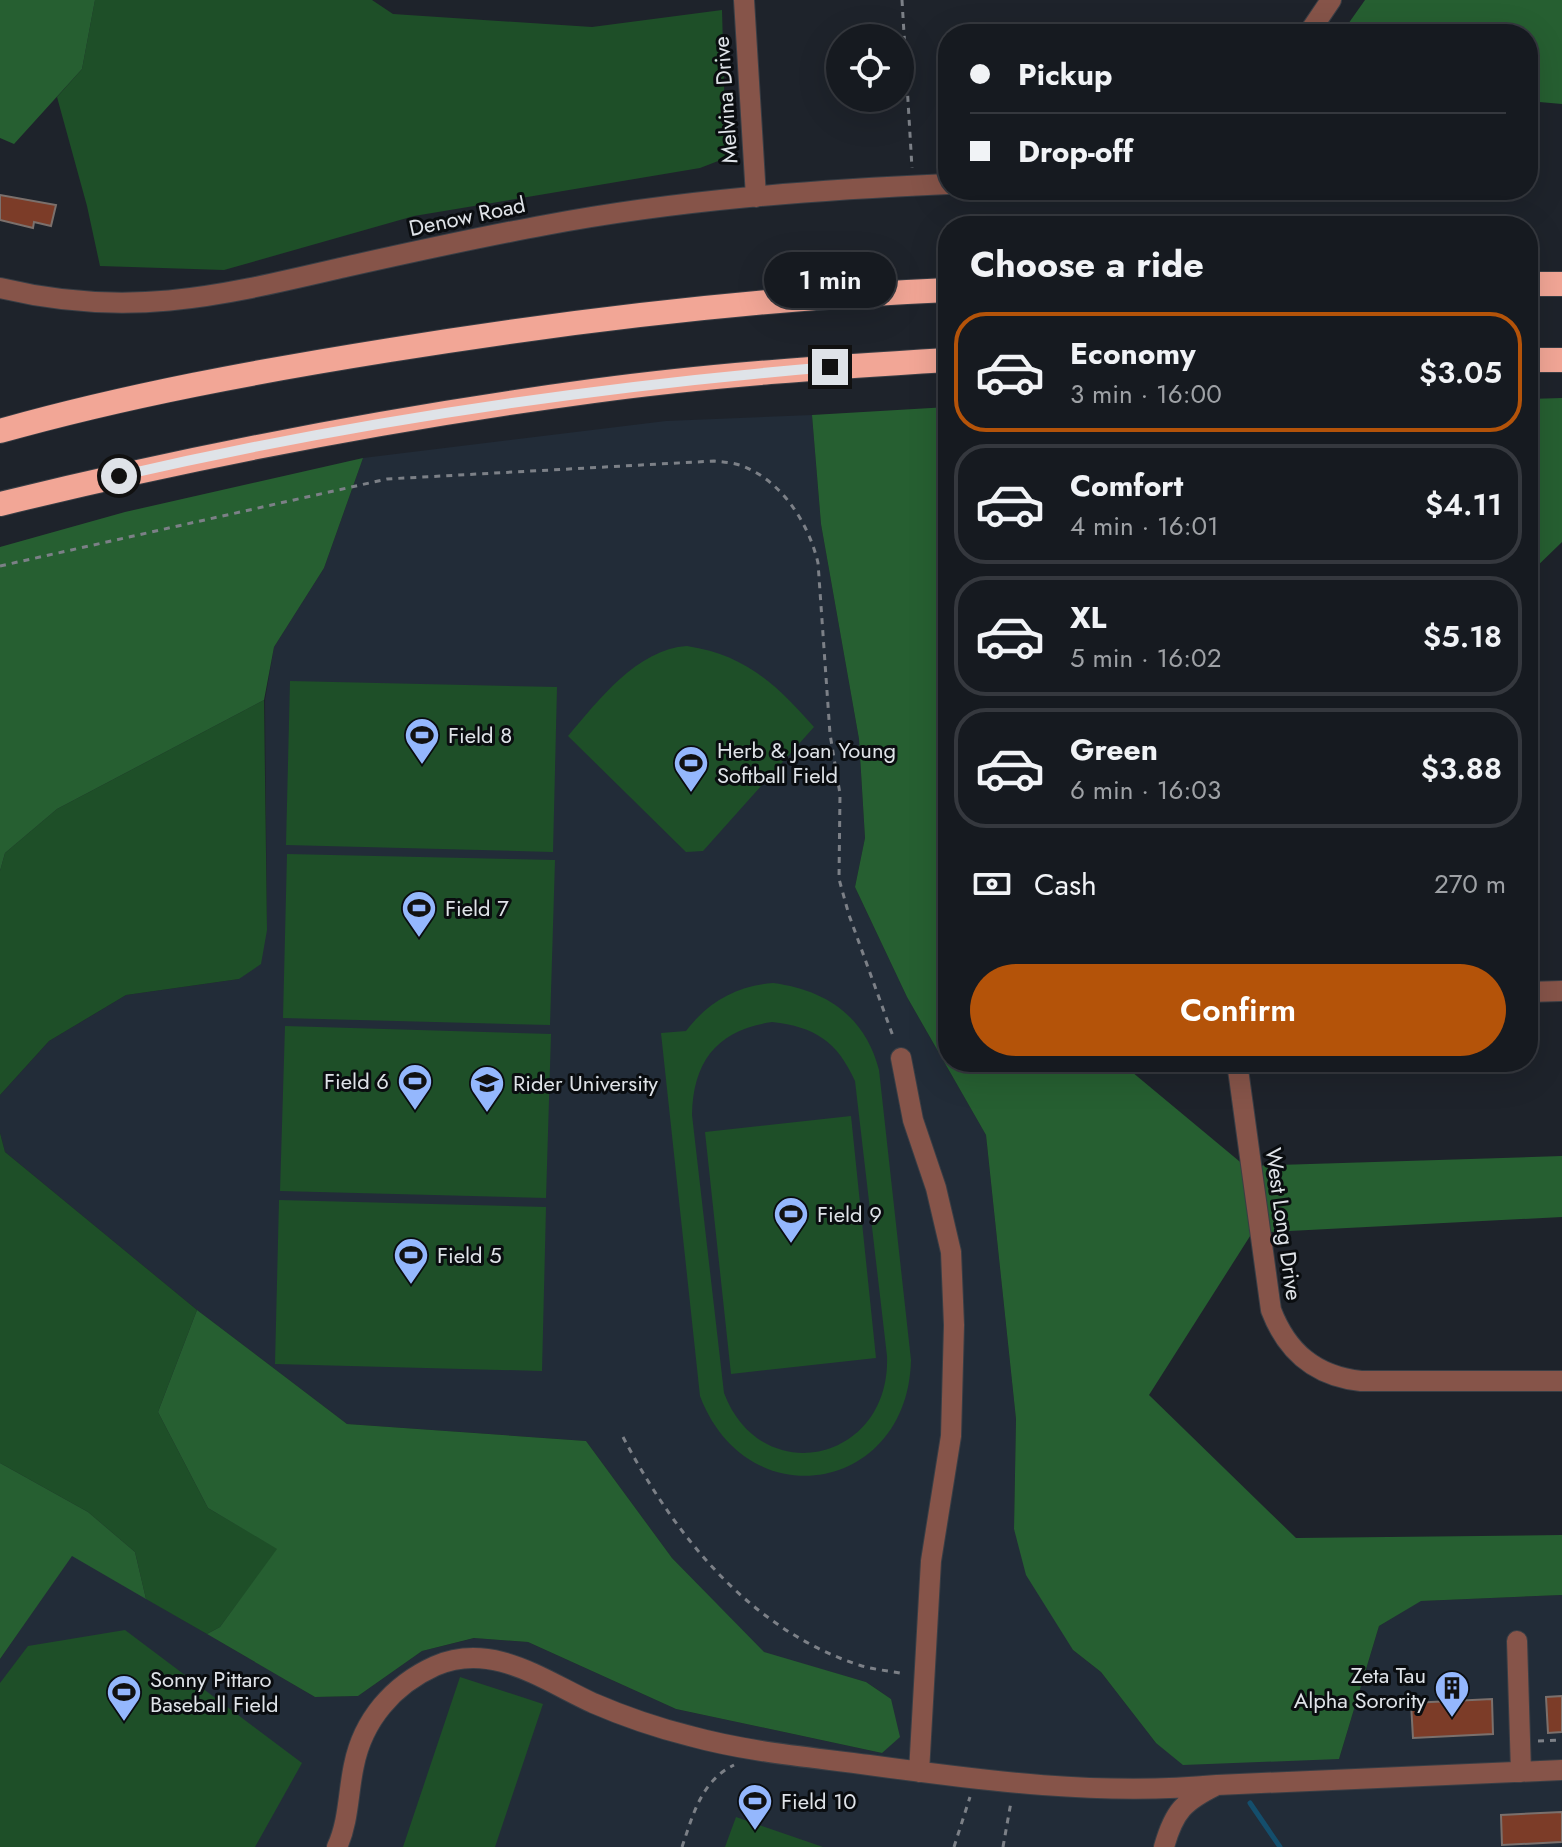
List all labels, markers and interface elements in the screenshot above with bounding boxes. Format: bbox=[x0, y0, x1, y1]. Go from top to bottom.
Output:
map controls bbox=[826, 24, 914, 112]
button: locate bbox=[826, 24, 914, 112]
street label: Melvina Drive bbox=[705, 35, 745, 165]
text: Pickup bbox=[1018, 53, 1113, 96]
text: Drop-off bbox=[1018, 130, 1133, 173]
street label: Denow Road bbox=[406, 188, 528, 244]
text: Choose a ride bbox=[970, 238, 1204, 290]
callout: 1 min bbox=[764, 251, 896, 307]
text: 1 min bbox=[798, 261, 862, 299]
text: Economy bbox=[1070, 332, 1196, 375]
icon: car bbox=[974, 336, 1046, 408]
route end bbox=[812, 349, 848, 385]
text: $3.05 bbox=[1419, 351, 1502, 394]
text: 3 min · 16:00 bbox=[1070, 375, 1222, 413]
route start bbox=[101, 458, 137, 494]
text: Comfort bbox=[1070, 464, 1183, 507]
icon: car bbox=[974, 468, 1046, 540]
text: $4.11 bbox=[1425, 483, 1502, 526]
text: 4 min · 16:01 bbox=[1070, 507, 1219, 545]
text: XL bbox=[1070, 596, 1106, 639]
icon: car bbox=[974, 600, 1046, 672]
text: $5.18 bbox=[1423, 615, 1502, 658]
text: 5 min · 16:02 bbox=[1070, 639, 1221, 677]
sports icon: Field 8 bbox=[403, 716, 441, 766]
place label: Field 8 bbox=[448, 719, 512, 751]
text: Green bbox=[1070, 728, 1158, 771]
icon: car bbox=[974, 732, 1046, 804]
place label: Herb & Joan Young Softball Field bbox=[717, 734, 896, 791]
sports icon: Herb & Joan Young Softball Field bbox=[672, 744, 710, 794]
text: $3.88 bbox=[1421, 747, 1502, 790]
text: 6 min · 16:03 bbox=[1070, 771, 1221, 809]
icon: cash bbox=[970, 862, 1014, 906]
text: Cash bbox=[1034, 863, 1097, 906]
text: 270 m bbox=[1434, 865, 1506, 903]
sports icon: Field 7 bbox=[400, 889, 438, 939]
place label: Field 7 bbox=[445, 892, 509, 924]
button: Confirm bbox=[970, 964, 1506, 1056]
sports icon: Field 6 bbox=[396, 1062, 434, 1112]
school or university icon: Rider University bbox=[468, 1064, 506, 1114]
place label: Field 6 bbox=[324, 1065, 389, 1097]
place label: Rider University bbox=[513, 1067, 658, 1099]
street label: West Long Drive bbox=[1257, 1146, 1311, 1302]
sports icon: Field 9 bbox=[772, 1195, 810, 1245]
place label: Field 9 bbox=[817, 1198, 882, 1230]
sports icon: Field 5 bbox=[392, 1236, 430, 1286]
place label: Field 5 bbox=[437, 1239, 502, 1271]
place label: Zeta Tau Alpha Sorority bbox=[1294, 1659, 1426, 1716]
place label: Sonny Pittaro Baseball Field bbox=[150, 1663, 279, 1720]
building icon: Zeta Tau Alpha Sorority bbox=[1433, 1669, 1471, 1719]
sports icon: Sonny Pittaro Baseball Field bbox=[105, 1673, 143, 1723]
sports icon: Field 10 bbox=[736, 1782, 774, 1832]
place label: Field 10 bbox=[781, 1785, 856, 1817]

